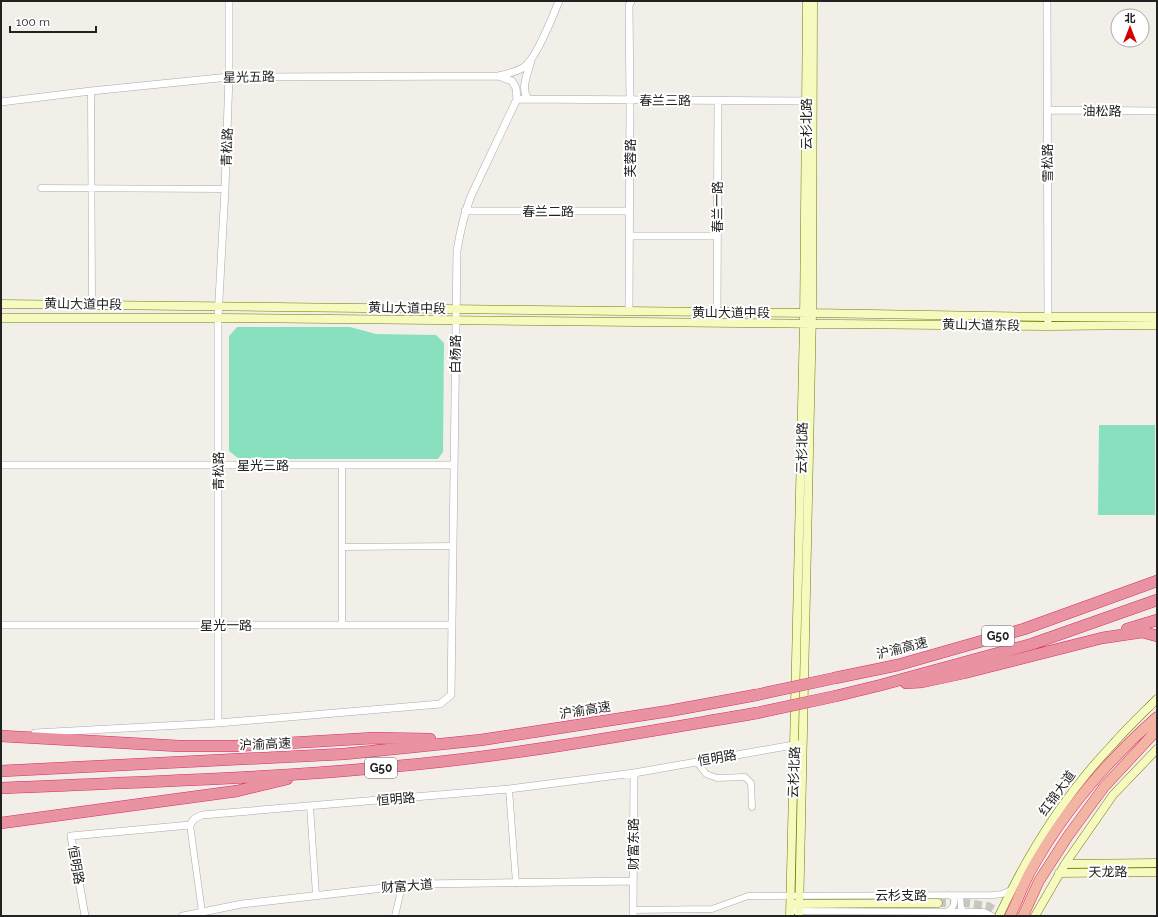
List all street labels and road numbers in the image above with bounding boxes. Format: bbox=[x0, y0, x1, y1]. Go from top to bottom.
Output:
street label: 星光五路 bbox=[223, 69, 275, 85]
street label: 春兰三路 bbox=[639, 93, 691, 108]
street label: 云杉北路 bbox=[799, 98, 814, 150]
street label: 油松路 bbox=[1082, 103, 1122, 119]
street label: 青松路 bbox=[219, 127, 235, 167]
street label: 芙蓉路 bbox=[623, 138, 638, 178]
street label: 雪松路 bbox=[1040, 143, 1055, 183]
street label: 春兰一路 bbox=[710, 181, 725, 233]
street label: 春兰二路 bbox=[522, 204, 574, 219]
street label: 黄山大道中段 bbox=[44, 296, 122, 312]
street label: 黄山大道中段 bbox=[368, 300, 446, 316]
street label: 黄山大道中段 bbox=[692, 305, 770, 320]
street label: 黄山大道东段 bbox=[942, 317, 1020, 333]
street label: 白杨路 bbox=[448, 334, 463, 374]
street label: 云杉北路 bbox=[794, 422, 810, 474]
street label: 青松路 bbox=[211, 451, 226, 491]
street label: 星光三路 bbox=[237, 458, 289, 473]
street label: 星光一路 bbox=[200, 618, 252, 633]
road number: G50 bbox=[982, 626, 1014, 646]
street label: 沪渝高速 bbox=[875, 634, 929, 662]
street label: 沪渝高速 bbox=[558, 699, 612, 721]
street label: 沪渝高速 bbox=[239, 736, 291, 752]
street label: 云杉北路 bbox=[786, 746, 802, 798]
street label: 恒明路 bbox=[696, 747, 738, 769]
road number: G50 bbox=[365, 758, 397, 778]
street label: 红锦大道 bbox=[1036, 768, 1078, 818]
street label: 恒明路 bbox=[376, 790, 416, 808]
street label: 财富东路 bbox=[626, 818, 641, 870]
street label: 恒明路 bbox=[65, 844, 87, 886]
street label: 天龙路 bbox=[1088, 864, 1128, 880]
street label: 财富大道 bbox=[381, 877, 433, 895]
street label: 云杉支路 bbox=[875, 888, 927, 903]

